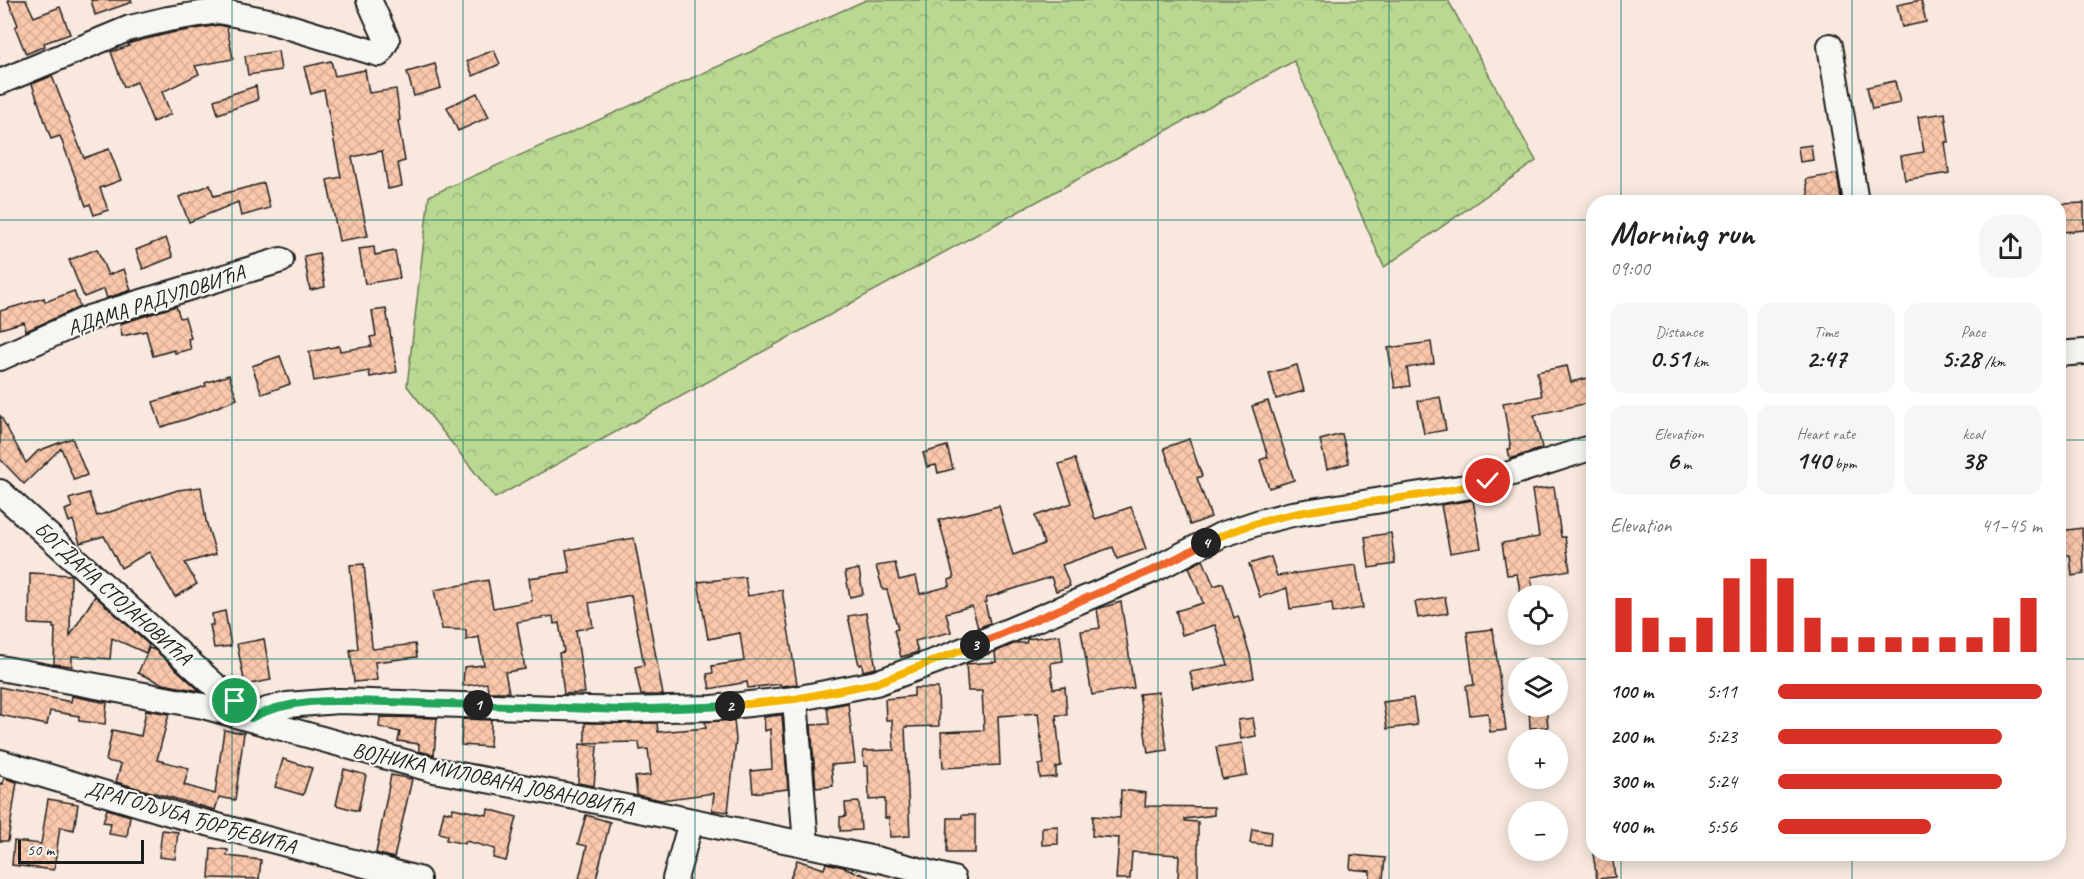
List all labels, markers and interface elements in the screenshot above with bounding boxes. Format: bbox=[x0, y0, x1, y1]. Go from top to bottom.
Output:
text: Morning run bbox=[1610, 212, 1754, 254]
button: share bbox=[1979, 215, 2042, 278]
text: 09:00 bbox=[1610, 256, 1650, 281]
street label: АДАМА РАДУЛОВИЋА bbox=[64, 259, 249, 341]
text: Distance bbox=[1655, 322, 1703, 342]
text: Time bbox=[1814, 322, 1838, 342]
text: Pace bbox=[1961, 322, 1985, 342]
text: 0.51 bbox=[1649, 342, 1689, 375]
text: 2:47 bbox=[1806, 342, 1846, 375]
text: 5:28 bbox=[1941, 342, 1981, 375]
text: km bbox=[1689, 352, 1709, 372]
text: /km bbox=[1981, 352, 2005, 372]
text: Elevation bbox=[1654, 424, 1704, 444]
text: Heart rate bbox=[1797, 424, 1855, 444]
text: kcal bbox=[1962, 424, 1984, 444]
text: 6 bbox=[1666, 444, 1679, 477]
text: 140 bbox=[1796, 444, 1831, 477]
text: 38 bbox=[1961, 444, 1985, 477]
text: m bbox=[1679, 454, 1692, 474]
text: bpm bbox=[1831, 454, 1856, 474]
pin bbox=[1462, 455, 1513, 506]
icon: check bbox=[1471, 464, 1504, 497]
text: Elevation bbox=[1610, 513, 1672, 538]
text: 41–45 m bbox=[1981, 513, 2042, 538]
street label: БОГДАНА СТОЈАНОВИЋА bbox=[29, 516, 198, 671]
pin: 4 bbox=[1191, 528, 1221, 558]
text: 4 bbox=[1202, 533, 1210, 553]
map controls bbox=[1508, 585, 1568, 861]
button: locate bbox=[1508, 585, 1568, 645]
pin: 3 bbox=[960, 630, 990, 660]
text: 3 bbox=[971, 635, 979, 655]
button: layers bbox=[1508, 657, 1568, 717]
pin bbox=[209, 675, 260, 726]
text: 100 m bbox=[1610, 679, 1653, 704]
text: 5:11 bbox=[1706, 679, 1737, 704]
icon: arrive bbox=[218, 684, 251, 717]
pin: 1 bbox=[463, 690, 493, 720]
pin: 2 bbox=[715, 691, 745, 721]
text: 1 bbox=[474, 695, 482, 715]
text: 2 bbox=[726, 696, 734, 716]
text: 200 m bbox=[1610, 724, 1653, 749]
text: 5:23 bbox=[1706, 724, 1737, 749]
button: + bbox=[1508, 729, 1568, 789]
street label: ВОЈНИКА МИЛОВАНА ЈОВАНОВИЋА bbox=[350, 737, 637, 822]
text: 300 m bbox=[1610, 769, 1653, 794]
text: 5:24 bbox=[1706, 769, 1737, 794]
street label: ДРАГОЉУБА ЂОРЂЕВИЋА bbox=[83, 775, 300, 861]
button: − bbox=[1508, 801, 1568, 861]
text: 400 m bbox=[1610, 814, 1653, 839]
text: 5:56 bbox=[1706, 814, 1737, 839]
scale bar bbox=[18, 837, 144, 864]
text: 50 m bbox=[27, 840, 54, 860]

